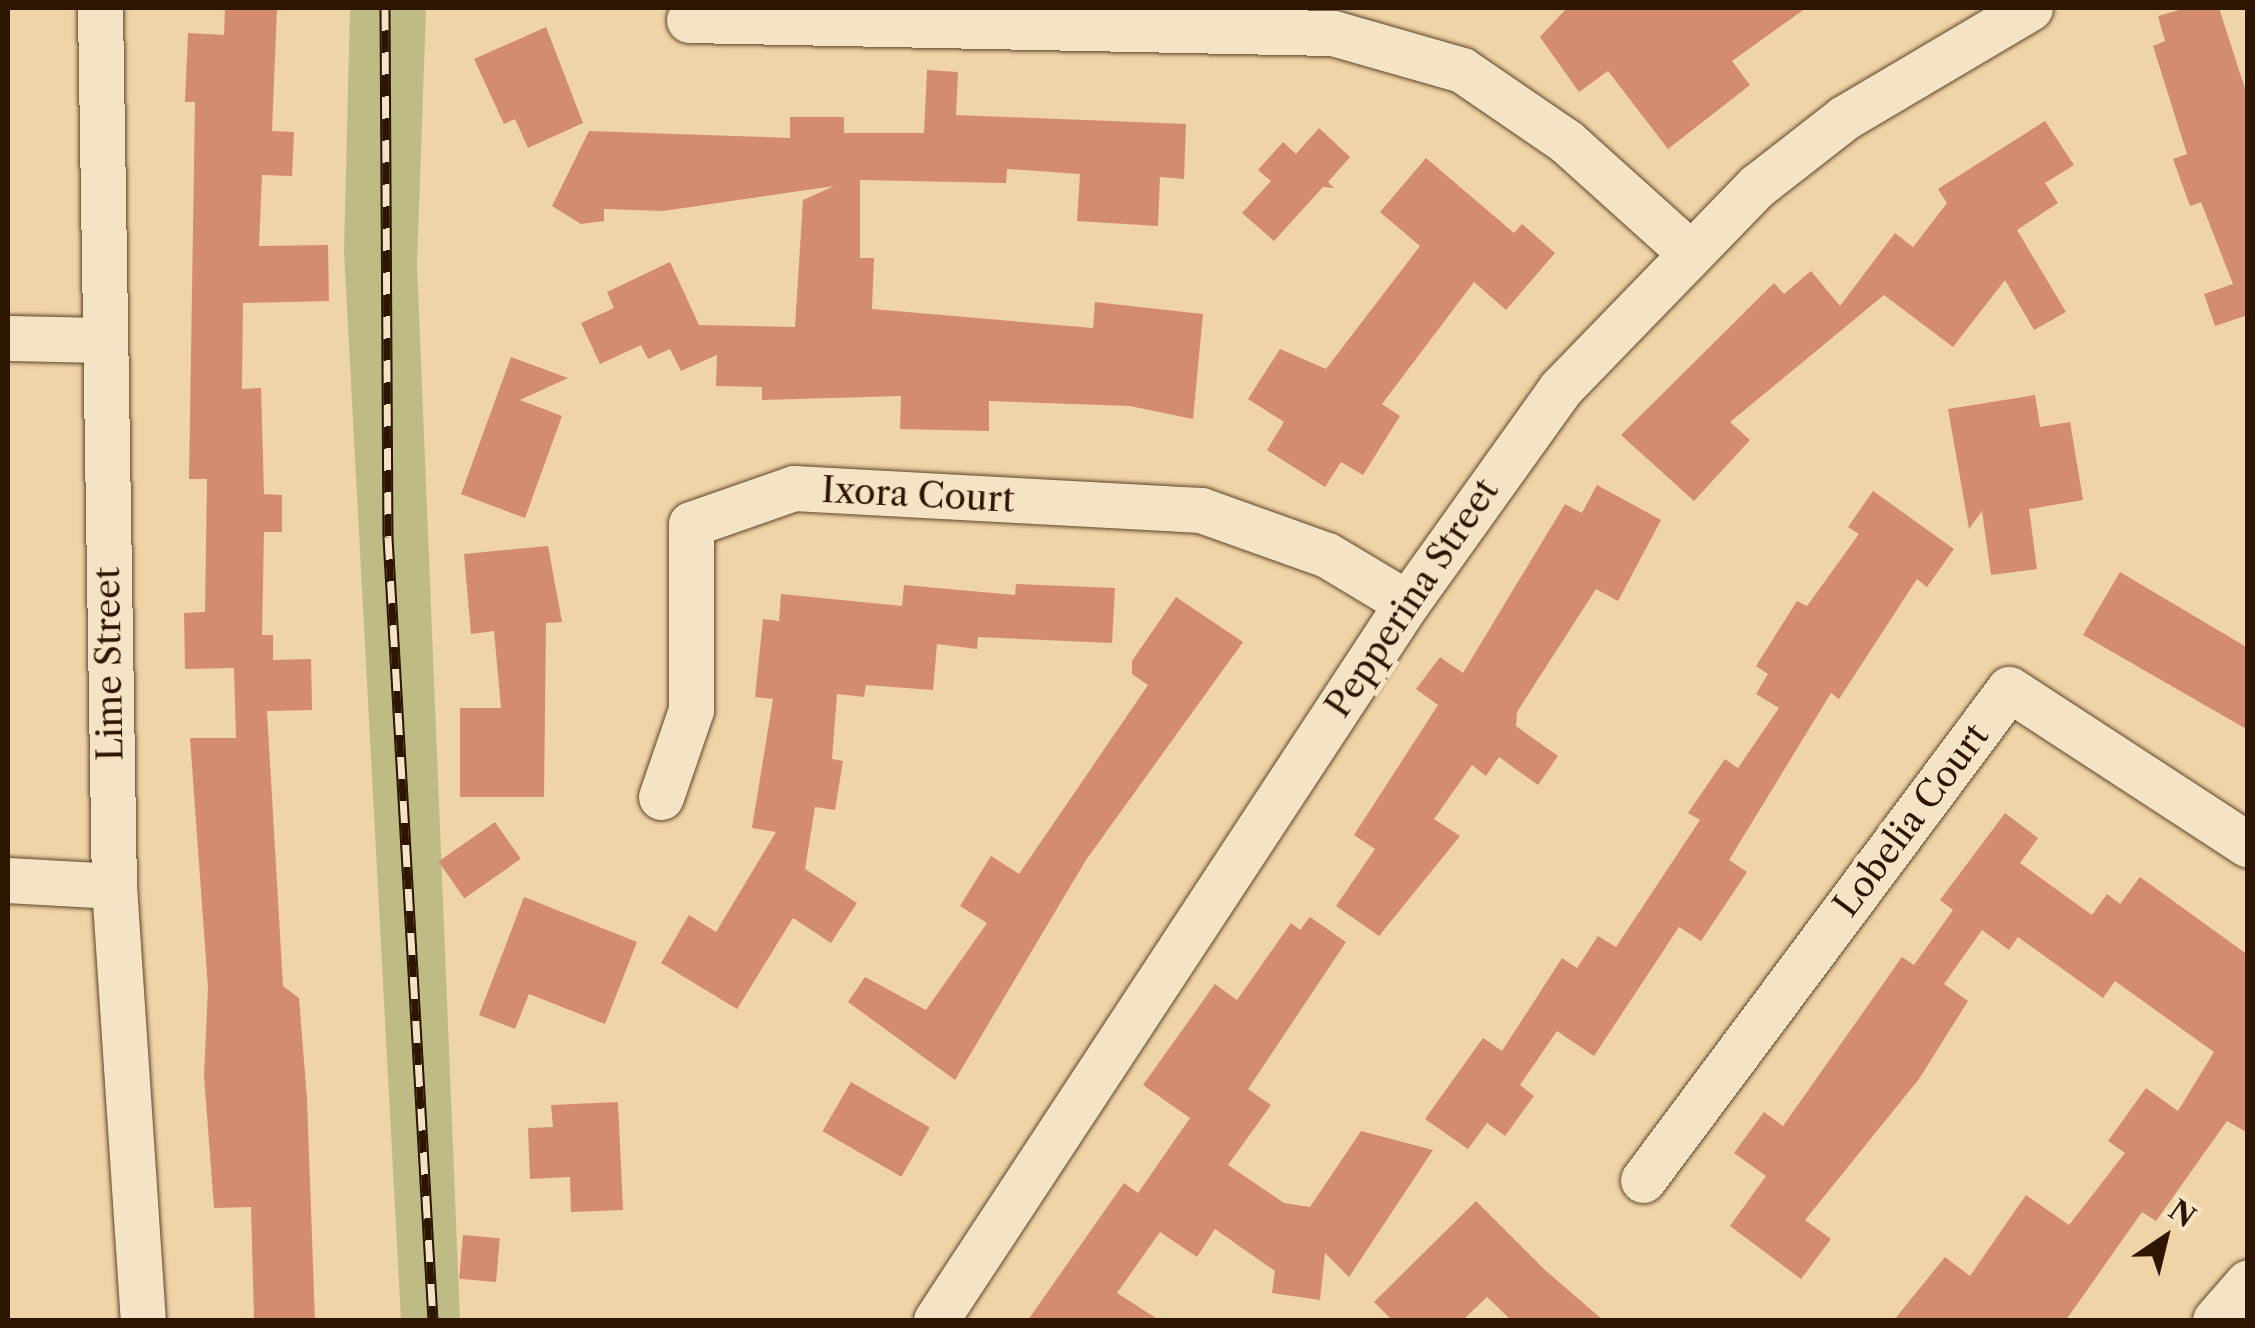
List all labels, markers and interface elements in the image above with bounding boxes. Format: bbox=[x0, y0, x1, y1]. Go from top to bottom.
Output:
street label: Ixora Court bbox=[820, 469, 1016, 521]
street label: Pepperina Street bbox=[1317, 471, 1507, 725]
street label: Lime Street bbox=[86, 567, 132, 761]
street label: Lobelia Court bbox=[1825, 715, 1997, 925]
north arrow bbox=[2115, 1188, 2215, 1288]
text: N bbox=[2162, 1193, 2202, 1234]

